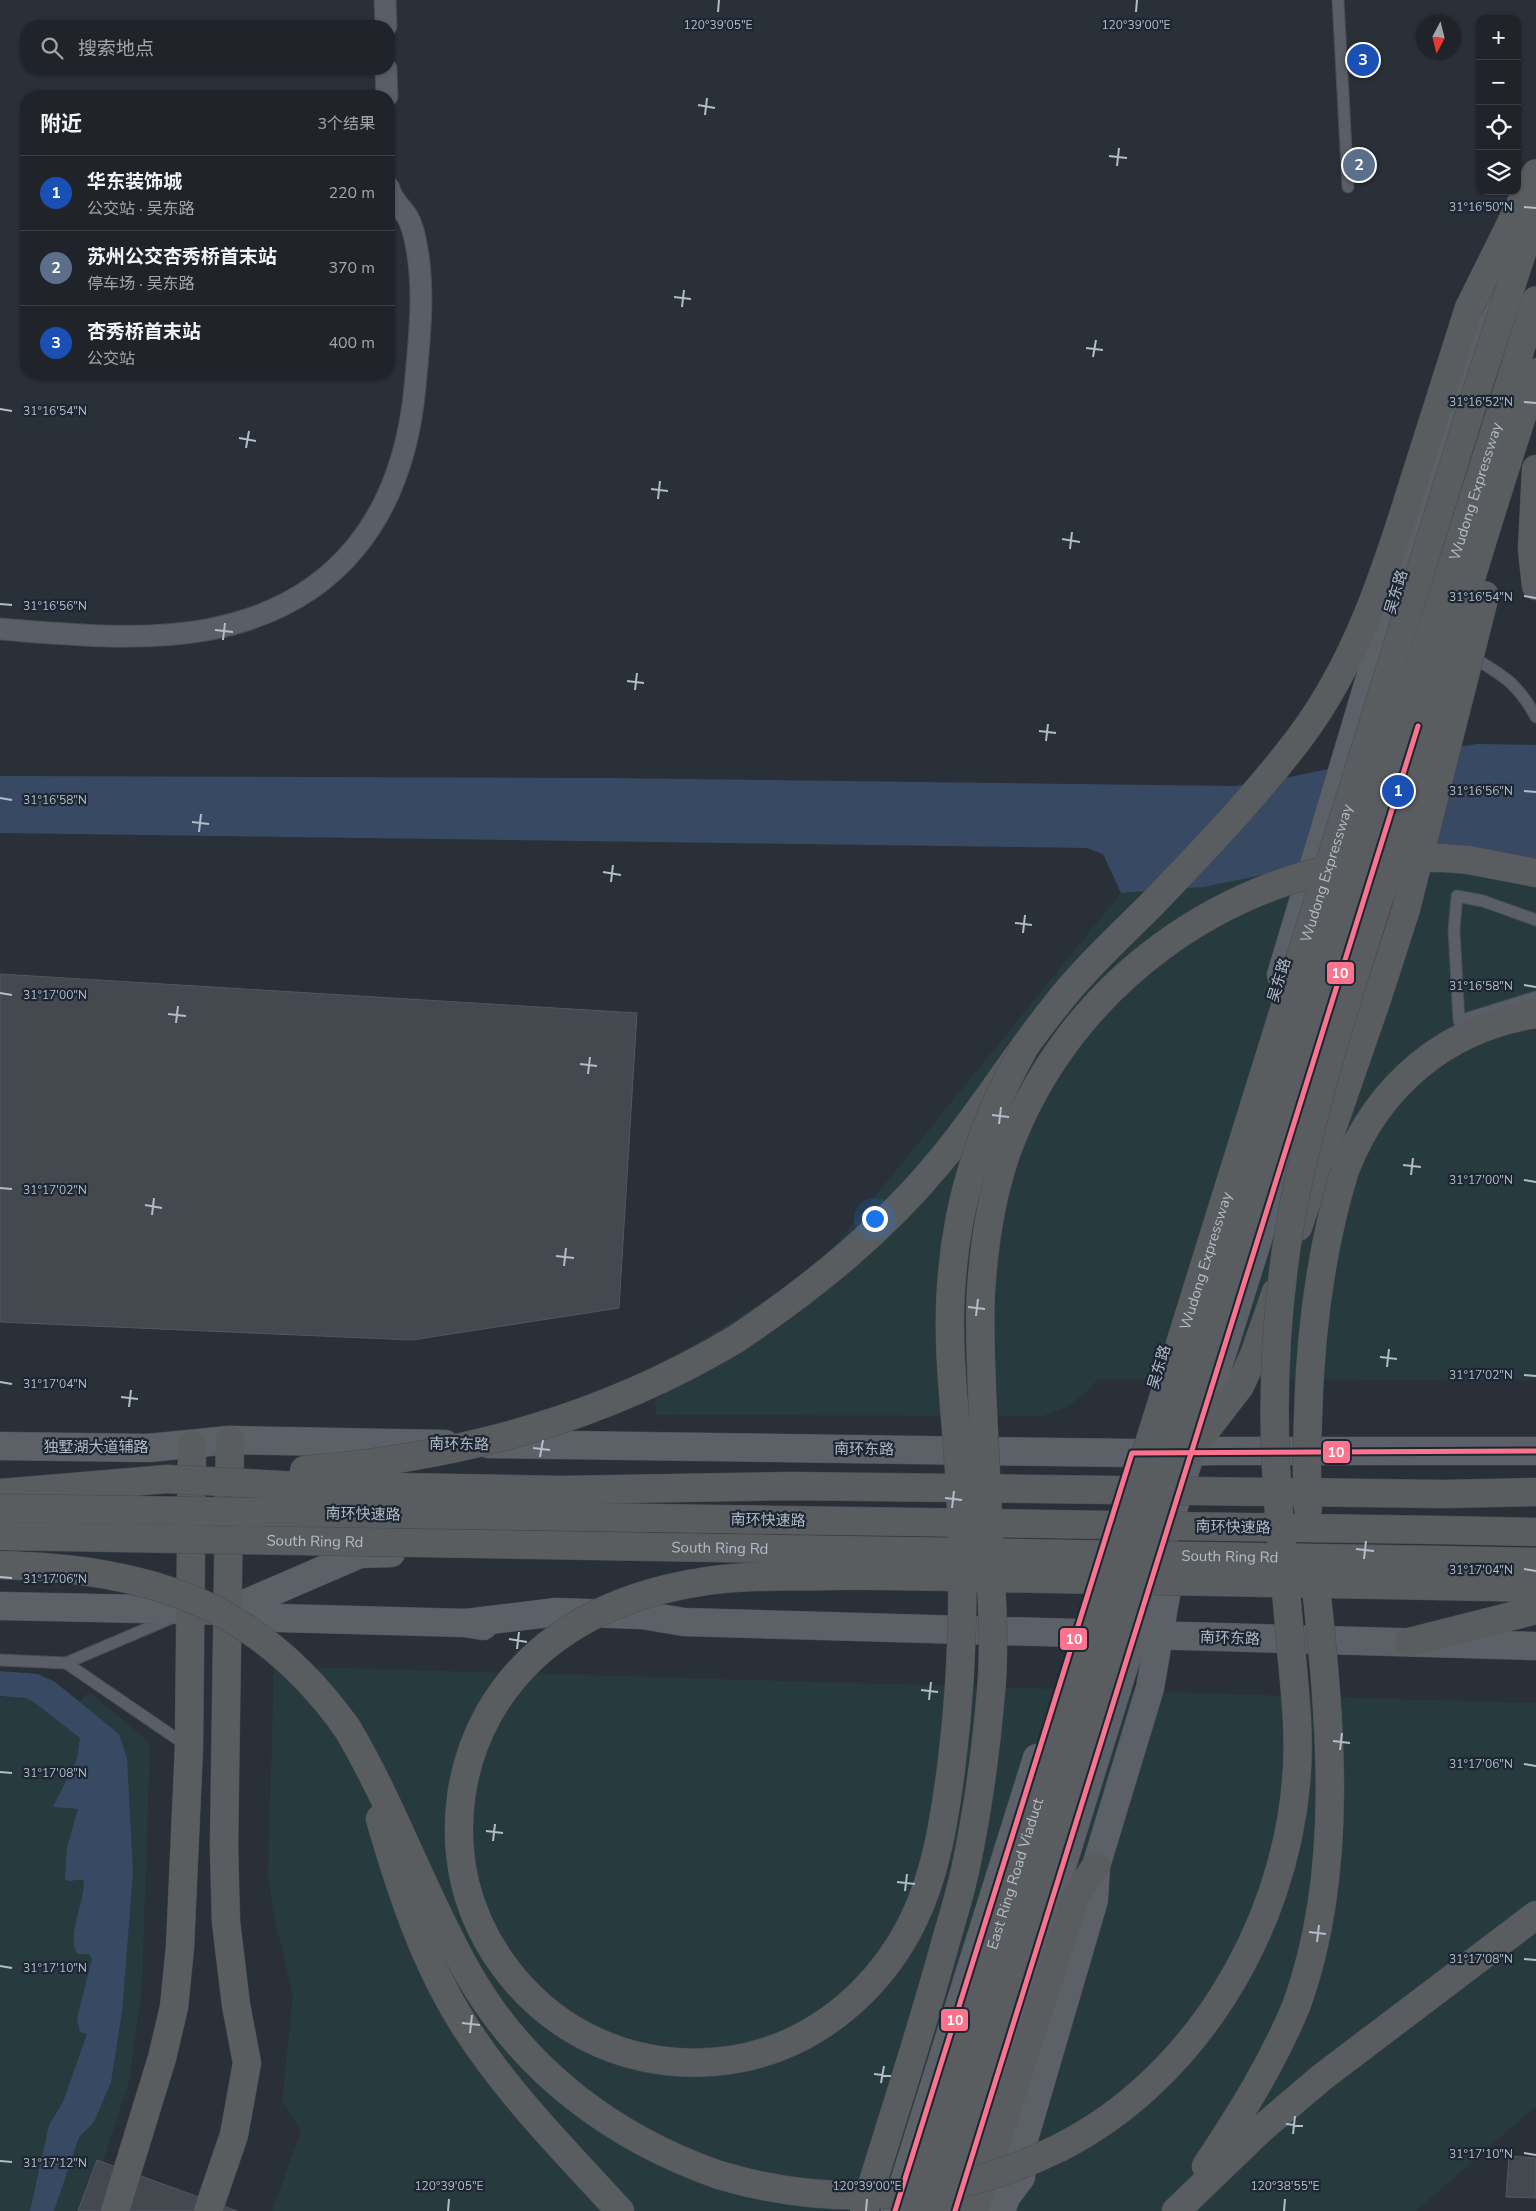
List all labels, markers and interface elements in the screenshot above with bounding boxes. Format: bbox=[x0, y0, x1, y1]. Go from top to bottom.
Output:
north arrow bbox=[1416, 15, 1461, 60]
map controls bbox=[1476, 15, 1521, 195]
button: + bbox=[1476, 15, 1521, 60]
text: 120°39'05"E bbox=[683, 17, 753, 33]
text: 120°39'00"E bbox=[1101, 17, 1171, 33]
search box bbox=[20, 20, 395, 75]
icon: search bbox=[38, 34, 66, 62]
text: 搜索地点 bbox=[78, 36, 154, 62]
pin: 3 bbox=[1347, 41, 1379, 79]
button: − bbox=[1476, 60, 1521, 105]
button: locate bbox=[1476, 105, 1521, 150]
text: 附近 bbox=[40, 110, 82, 138]
text: 3个结果 bbox=[317, 113, 375, 135]
pin: 2 bbox=[1343, 146, 1375, 184]
button: layers bbox=[1476, 150, 1521, 195]
text: 华东装饰城 bbox=[87, 169, 182, 195]
text: 1 bbox=[51, 182, 61, 204]
text: 220 m bbox=[328, 182, 375, 204]
text: 公交站 · 吴东路 bbox=[87, 198, 195, 220]
text: 31°16'50"N bbox=[1449, 199, 1513, 215]
text: 苏州公交杏秀桥首末站 bbox=[87, 244, 277, 270]
text: 2 bbox=[51, 257, 61, 279]
text: 370 m bbox=[328, 257, 375, 279]
text: 停车场 · 吴东路 bbox=[87, 273, 195, 295]
text: 杏秀桥首末站 bbox=[87, 319, 201, 345]
text: 3 bbox=[51, 332, 61, 354]
text: 400 m bbox=[328, 332, 375, 354]
text: 公交站 bbox=[87, 348, 135, 370]
text: 31°16'52"N bbox=[1449, 394, 1513, 410]
text: 31°16'54"N bbox=[23, 403, 87, 419]
street label: Wudong Expressway bbox=[1444, 420, 1507, 563]
street label: 吴东路 bbox=[1380, 568, 1412, 616]
text: 31°16'54"N bbox=[1449, 589, 1513, 605]
text: 31°16'56"N bbox=[23, 598, 87, 614]
pin: 1 bbox=[1382, 772, 1414, 810]
text: 31°16'56"N bbox=[1449, 783, 1513, 799]
text: 31°16'58"N bbox=[23, 792, 87, 808]
street label: Wudong Expressway bbox=[1296, 801, 1357, 945]
street label: 吴东路 bbox=[1263, 956, 1295, 1004]
line badge: 10 bbox=[1326, 961, 1355, 985]
text: 10 bbox=[1332, 964, 1348, 983]
text: 31°16'58"N bbox=[1449, 978, 1513, 994]
text: 31°17'00"N bbox=[23, 987, 87, 1003]
text: 31°17'00"N bbox=[1449, 1172, 1513, 1188]
text: 31°17'02"N bbox=[23, 1182, 87, 1198]
street label: Wudong Expressway bbox=[1175, 1189, 1237, 1332]
your location bbox=[862, 1206, 888, 1232]
street label: 吴东路 bbox=[1143, 1343, 1175, 1391]
text: 31°17'02"N bbox=[1449, 1367, 1513, 1383]
text: 31°17'04"N bbox=[23, 1376, 87, 1392]
street label: 南环东路 bbox=[429, 1433, 489, 1455]
street label: 独墅湖大道辅路 bbox=[43, 1437, 149, 1457]
street label: 南环东路 bbox=[834, 1438, 894, 1460]
line badge: 10 bbox=[1322, 1440, 1351, 1464]
text: 10 bbox=[1328, 1443, 1344, 1462]
street label: 南环快速路 bbox=[325, 1503, 401, 1525]
street label: 南环快速路 bbox=[730, 1509, 806, 1531]
street label: 南环快速路 bbox=[1195, 1516, 1271, 1538]
street label: South Ring Rd bbox=[266, 1530, 364, 1552]
street label: South Ring Rd bbox=[671, 1537, 769, 1559]
street label: South Ring Rd bbox=[1181, 1546, 1278, 1567]
text: 31°17'04"N bbox=[1449, 1562, 1513, 1578]
text: 31°17'06"N bbox=[23, 1571, 87, 1587]
line badge: 10 bbox=[1059, 1627, 1088, 1651]
street label: 南环东路 bbox=[1200, 1627, 1260, 1649]
text: 10 bbox=[1066, 1630, 1082, 1649]
text: 31°17'06"N bbox=[1449, 1756, 1513, 1772]
text: 31°17'08"N bbox=[23, 1765, 87, 1781]
street label: East Ring Road Viaduct bbox=[982, 1795, 1048, 1952]
text: 31°17'08"N bbox=[1449, 1951, 1513, 1967]
text: 31°17'10"N bbox=[23, 1960, 87, 1976]
line badge: 10 bbox=[940, 2008, 969, 2032]
text: 10 bbox=[947, 2011, 963, 2030]
text: 31°17'10"N bbox=[1449, 2146, 1513, 2162]
text: 31°17'12"N bbox=[23, 2155, 87, 2171]
text: 120°39'05"E bbox=[414, 2178, 484, 2194]
text: 120°39'00"E bbox=[832, 2178, 902, 2194]
text: 120°38'55"E bbox=[1250, 2178, 1320, 2194]

